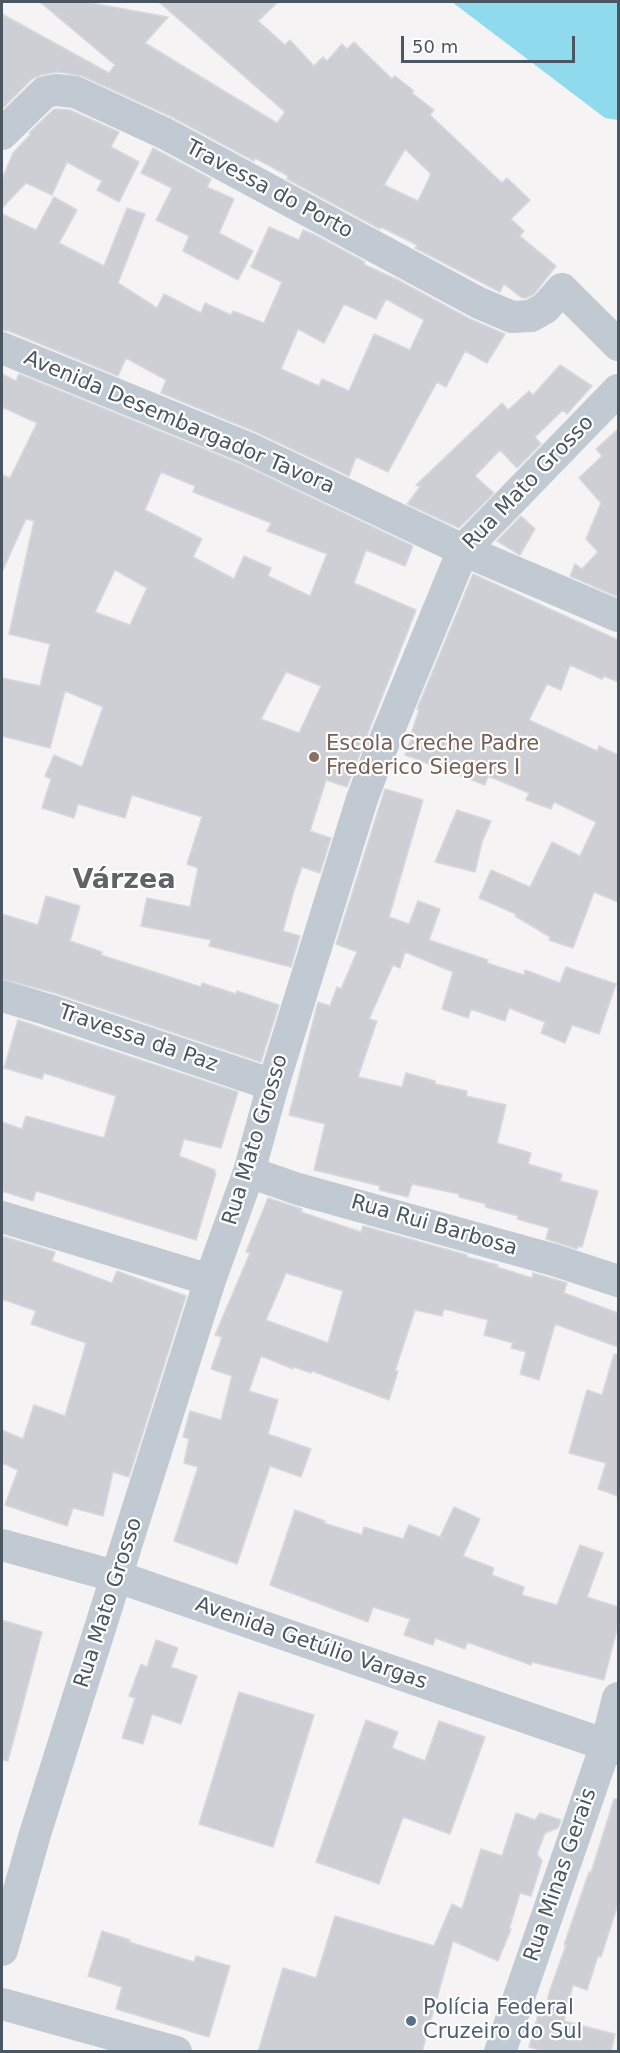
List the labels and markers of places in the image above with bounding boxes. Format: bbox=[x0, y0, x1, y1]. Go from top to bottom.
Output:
place label: Escola Creche Padre Frederico Siegers I bbox=[326, 732, 539, 782]
marker: Escola Creche Padre Frederico Siegers I bbox=[307, 750, 321, 764]
place label: Polícia Federal Cruzeiro do Sul bbox=[423, 1996, 582, 2046]
marker: Polícia Federal Cruzeiro do Sul bbox=[404, 2014, 418, 2028]

